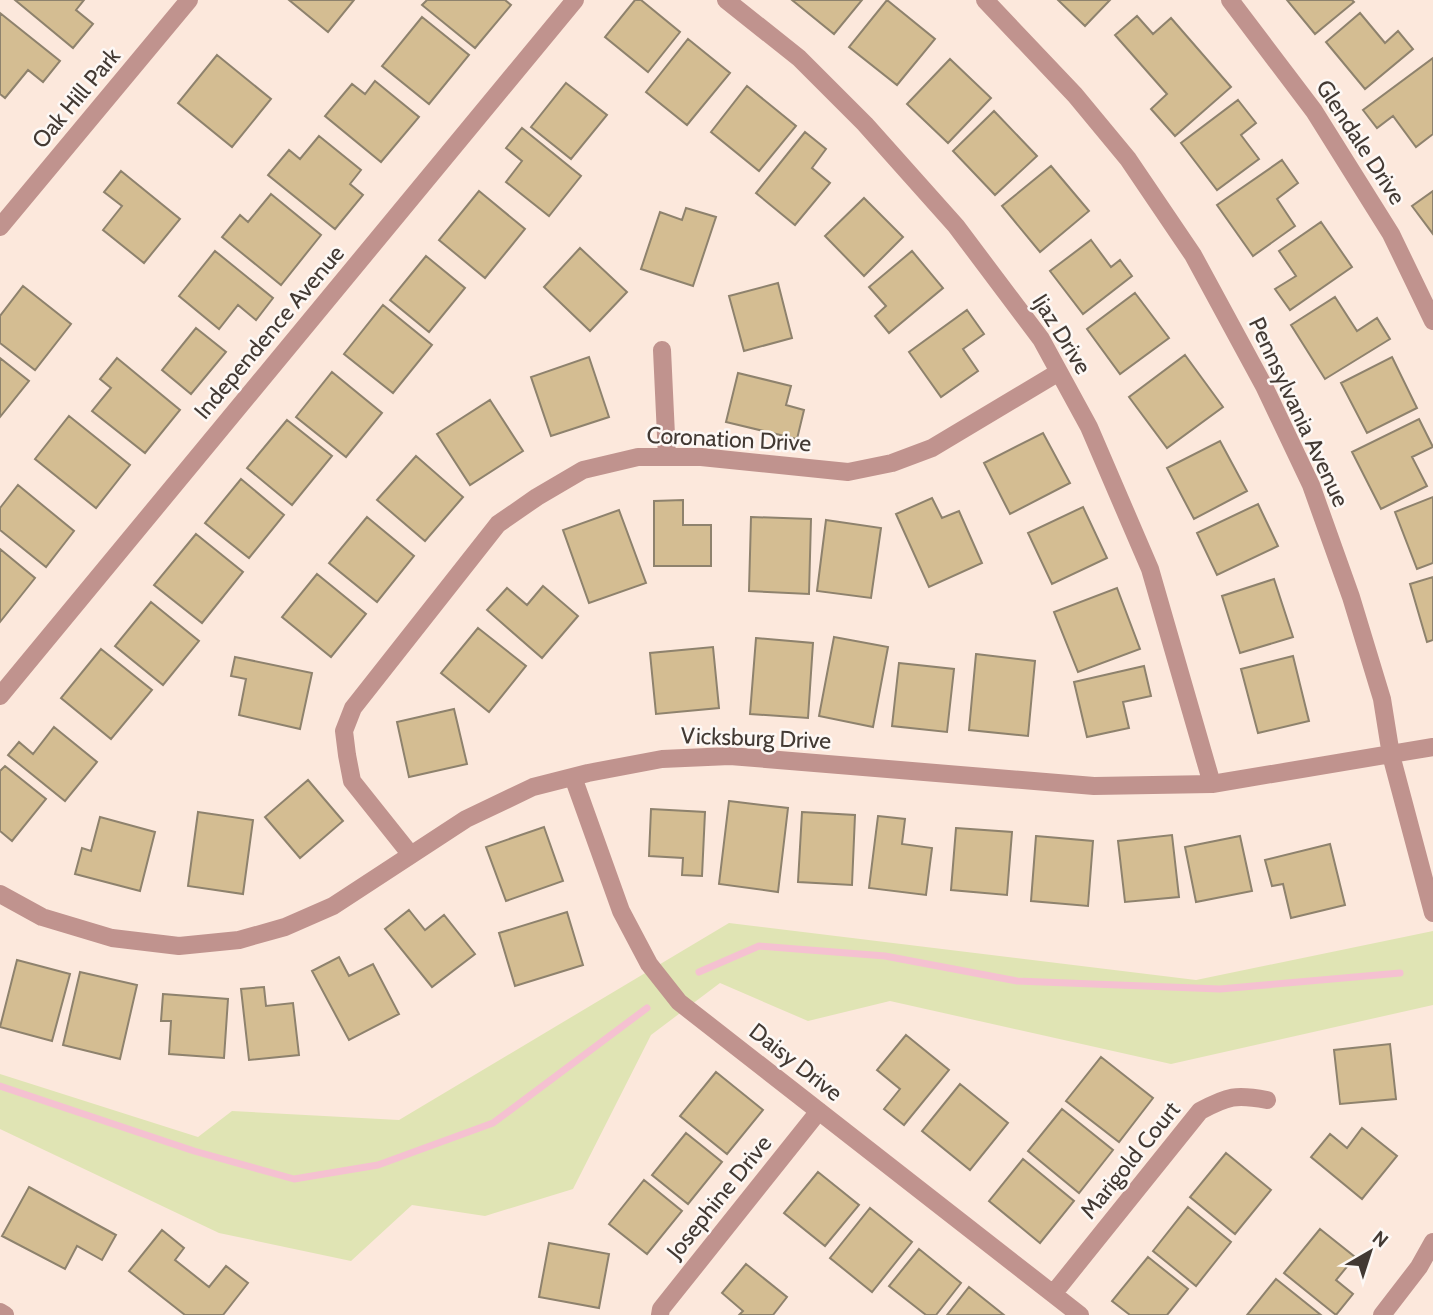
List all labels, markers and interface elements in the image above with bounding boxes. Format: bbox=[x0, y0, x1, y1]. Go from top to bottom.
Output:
street label: Oak Hill Park bbox=[26, 42, 127, 154]
street label: Glendale Drive bbox=[1310, 74, 1412, 210]
street label: Independence Avenue bbox=[188, 239, 350, 425]
street label: Ijaz Drive bbox=[1027, 289, 1098, 379]
street label: Pennsylvania Avenue bbox=[1243, 313, 1355, 511]
street label: Coronation Drive bbox=[646, 421, 812, 457]
street label: Vicksburg Drive bbox=[680, 721, 832, 755]
street label: Daisy Drive bbox=[744, 1017, 848, 1107]
street label: Marigold Court bbox=[1074, 1096, 1186, 1224]
street label: Josephine Drive bbox=[660, 1129, 778, 1265]
north arrow bbox=[1335, 1217, 1405, 1287]
text: N bbox=[1368, 1226, 1393, 1252]

